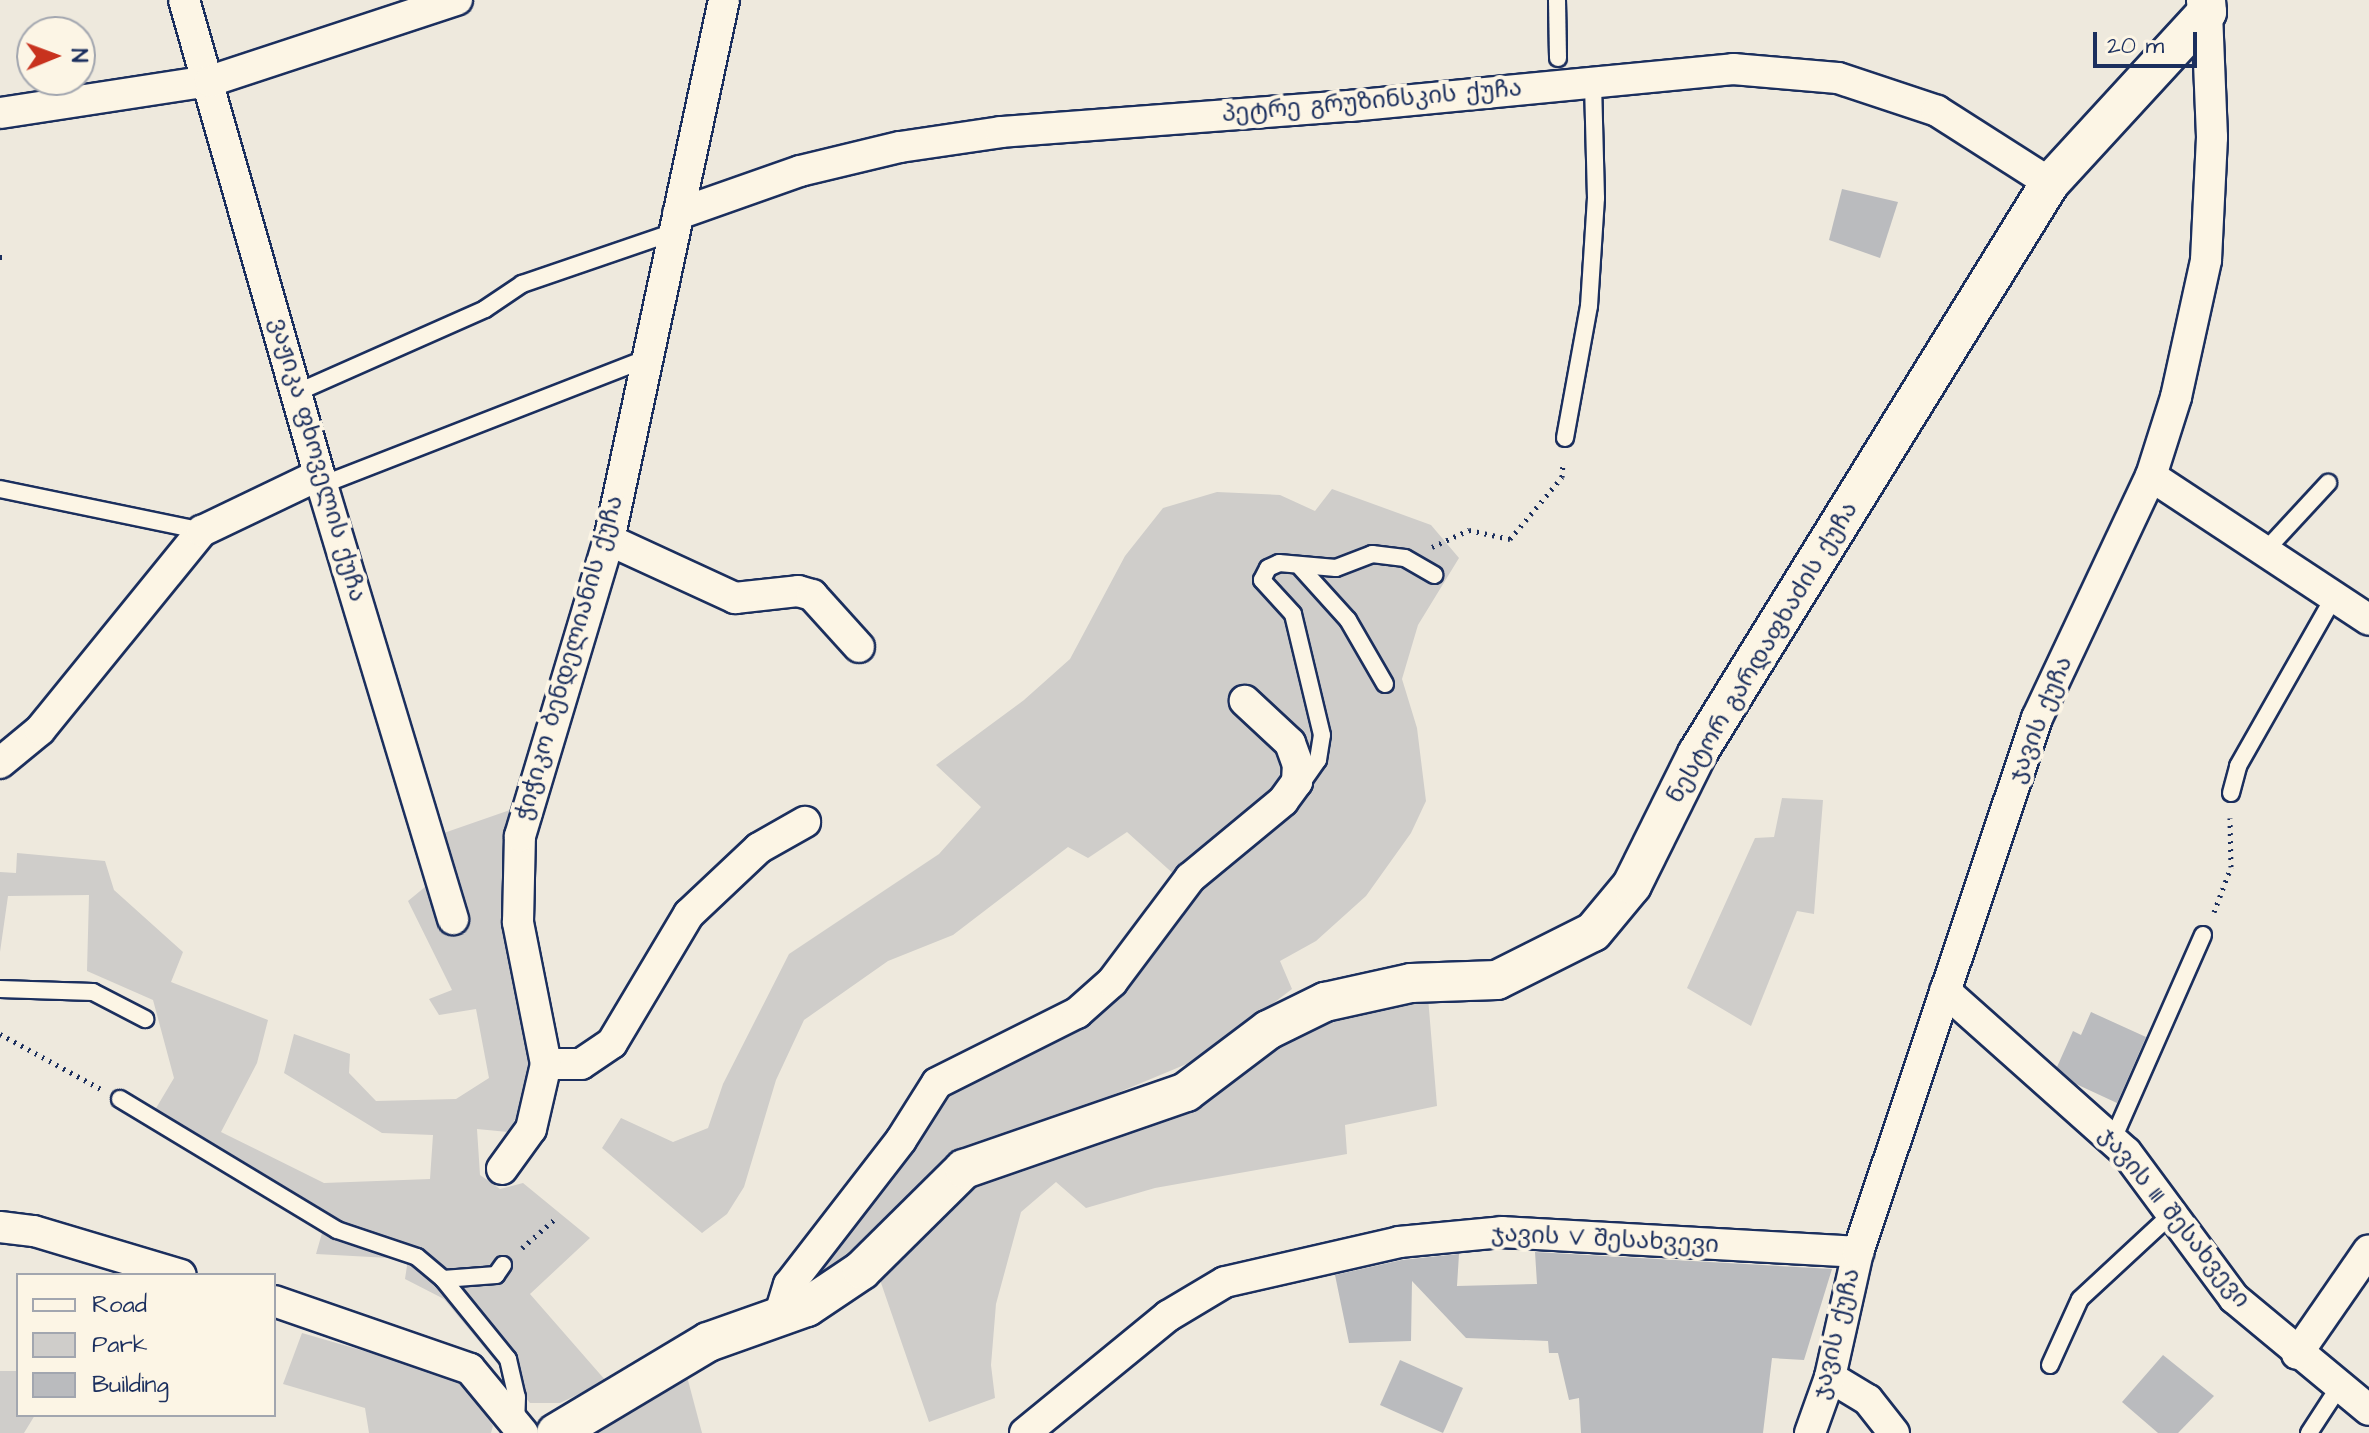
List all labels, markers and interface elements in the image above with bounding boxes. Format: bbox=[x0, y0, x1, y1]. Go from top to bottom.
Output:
north arrow bbox=[16, 16, 96, 96]
scale bar bbox=[2097, 16, 2201, 66]
text: 20 m bbox=[2107, 29, 2164, 63]
text: N bbox=[63, 48, 94, 63]
street label: პეტრე გრუზინსკის ქუჩა bbox=[1221, 75, 1523, 129]
street label: ვაჟიკა ფხოველის ქუჩა bbox=[263, 315, 371, 605]
street label: ჭიჭიკო ბენდელიანის ქუჩა bbox=[510, 492, 630, 824]
street label: ნესტორ გარდაფხაძის ქუჩა bbox=[1661, 497, 1865, 809]
street label: ჯავის ქუჩა bbox=[2003, 652, 2079, 788]
street label: ჯავის III შესახვევი bbox=[2092, 1122, 2256, 1314]
street label: ჯავის V შესახვევი bbox=[1490, 1220, 1720, 1260]
street label: ჯავის ქუჩა bbox=[1807, 1266, 1867, 1402]
legend bbox=[16, 1273, 276, 1417]
text: Road bbox=[92, 1288, 147, 1322]
text: Park bbox=[92, 1328, 148, 1362]
text: Building bbox=[92, 1368, 169, 1402]

